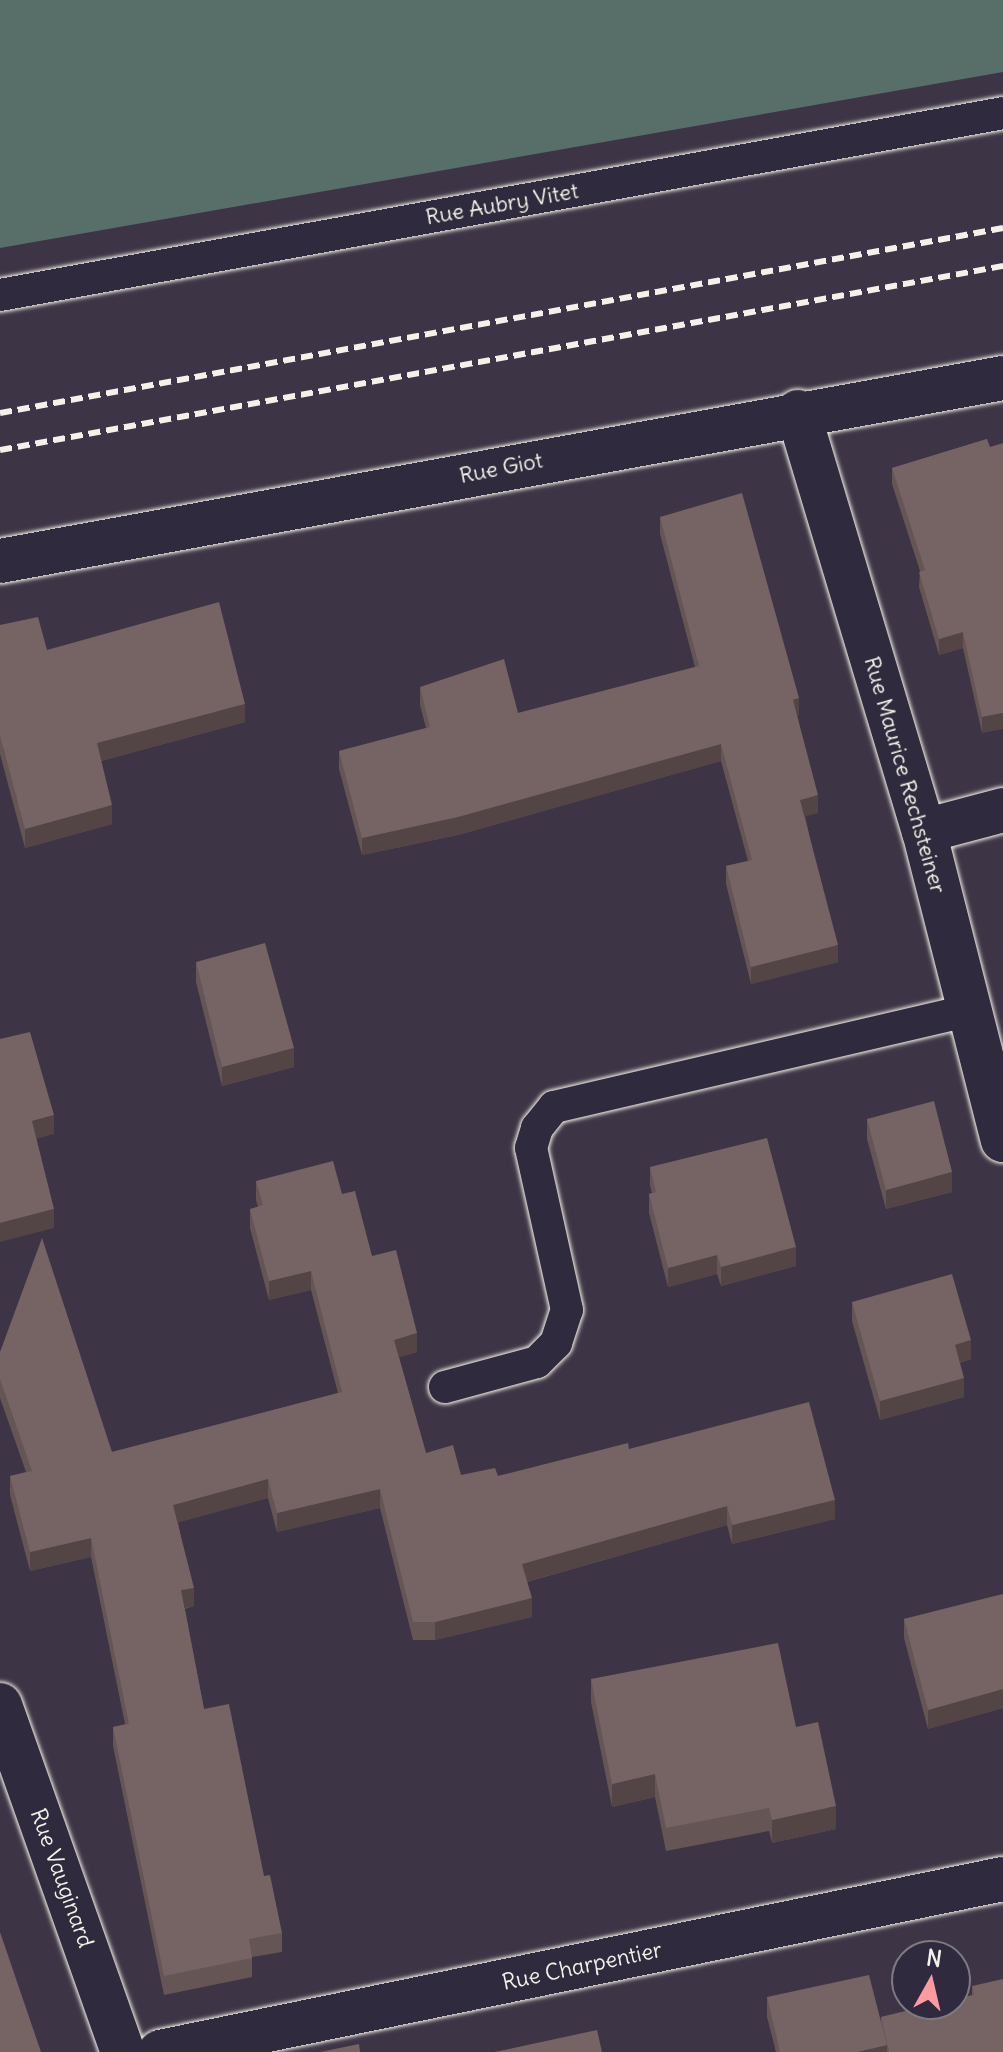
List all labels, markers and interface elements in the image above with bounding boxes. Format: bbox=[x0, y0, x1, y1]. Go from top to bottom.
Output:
street label: Rue Aubry Vitet bbox=[424, 178, 580, 230]
street label: Rue Giot bbox=[457, 447, 545, 489]
street label: Rue Maurice Rechsteiner bbox=[859, 653, 951, 897]
street label: Rue Vauginard bbox=[25, 1805, 99, 1951]
street label: Rue Charpentier bbox=[500, 1936, 664, 1996]
north arrow bbox=[891, 1940, 971, 2020]
text: N bbox=[925, 1943, 944, 1973]

